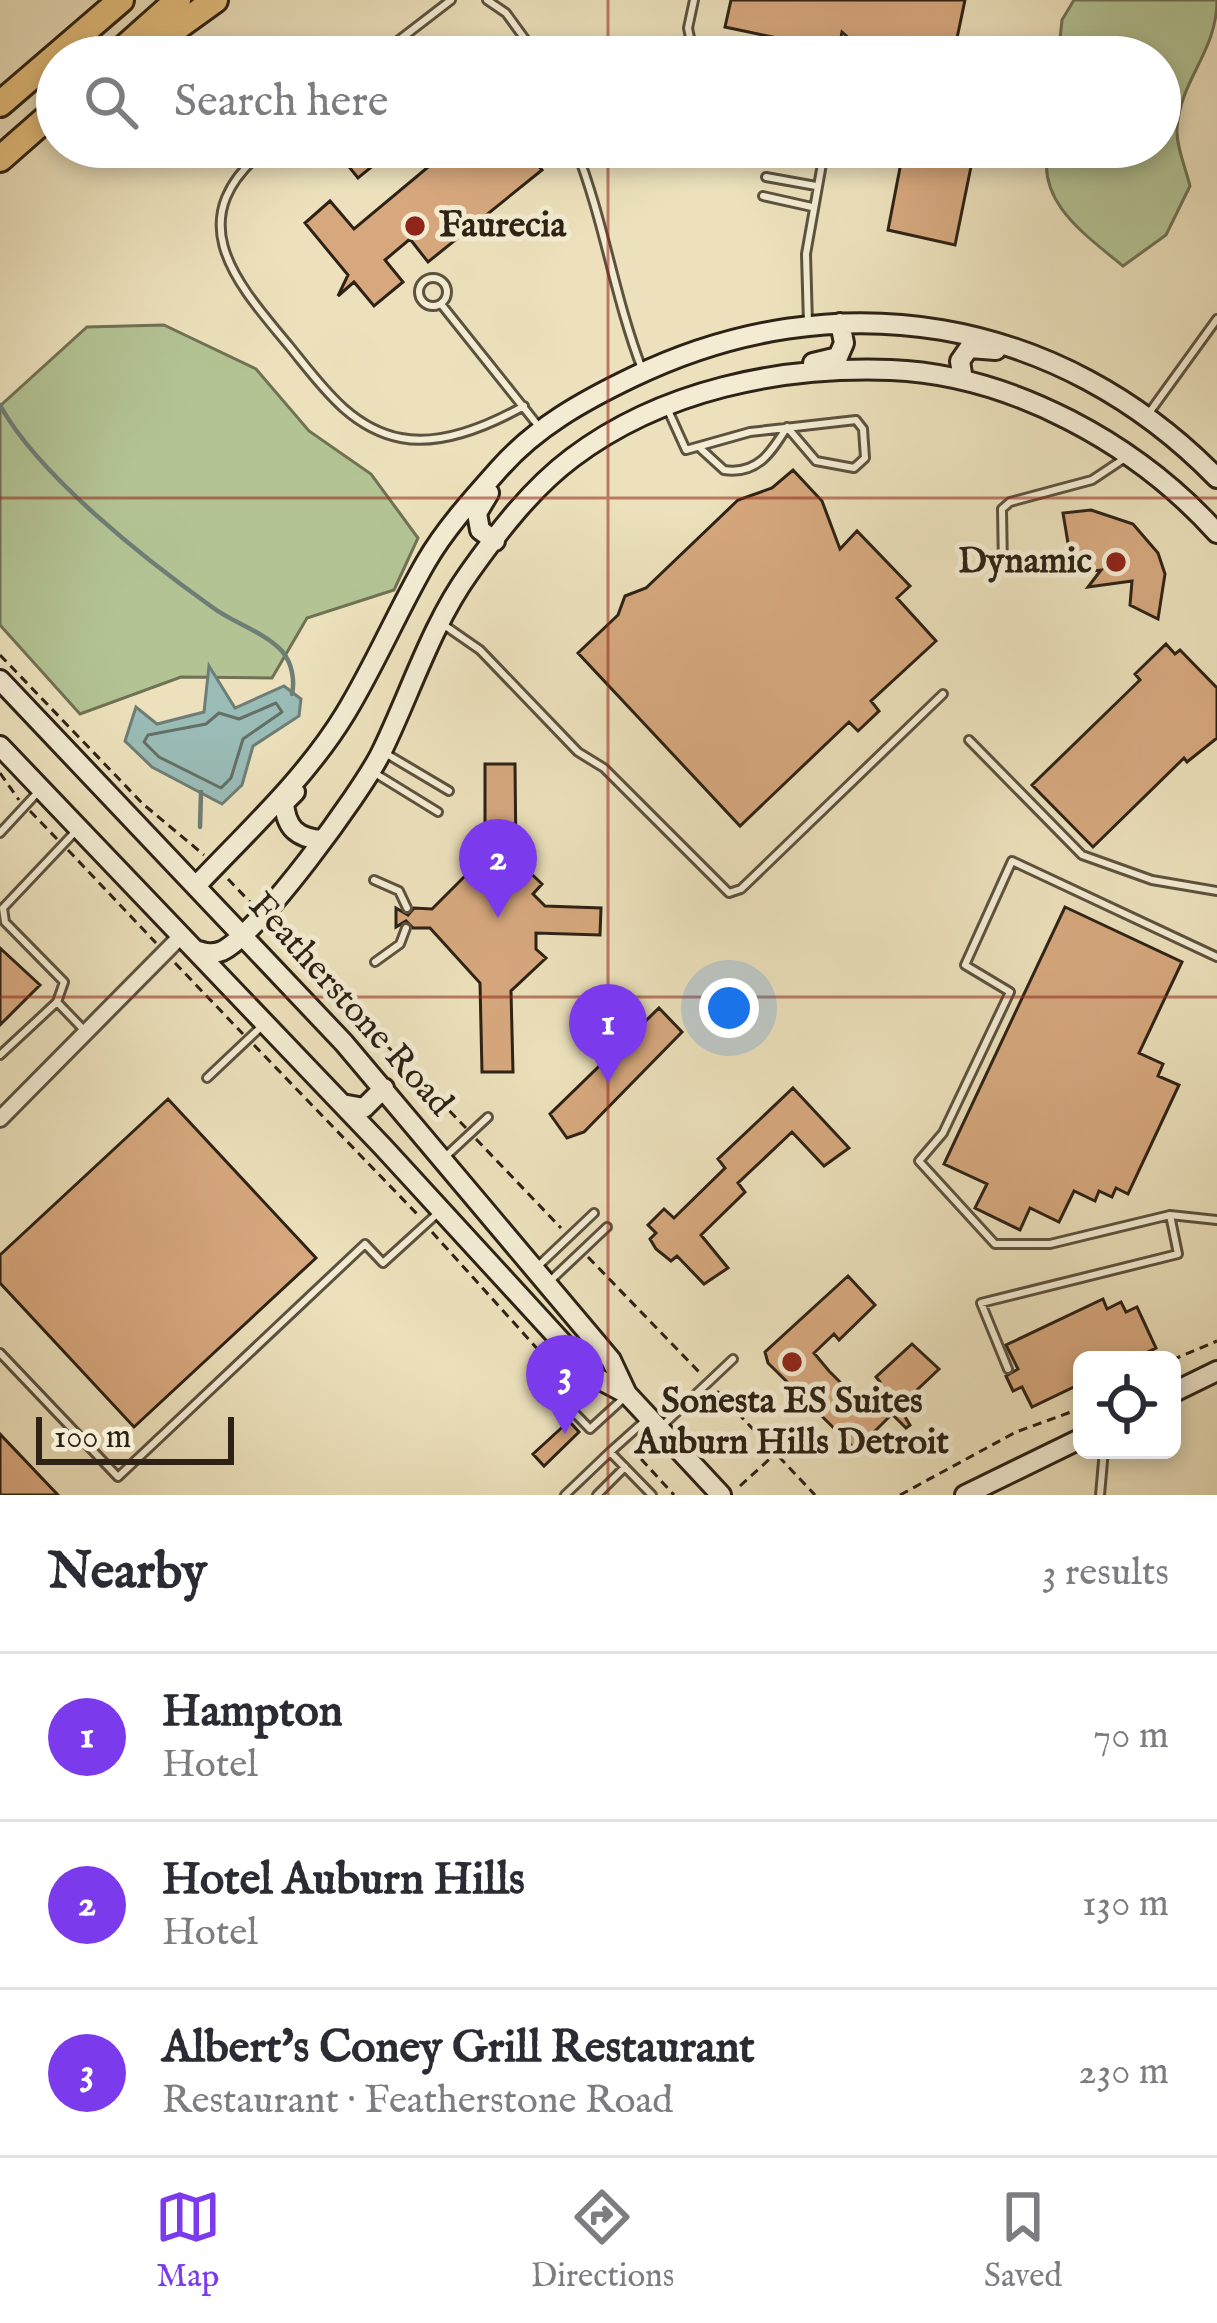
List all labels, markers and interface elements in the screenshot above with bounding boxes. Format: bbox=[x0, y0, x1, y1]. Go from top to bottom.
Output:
search box bbox=[36, 36, 1181, 168]
icon: search bbox=[78, 69, 144, 135]
text: Search here bbox=[174, 74, 388, 131]
place label: Faurecia bbox=[439, 203, 567, 249]
marker: Faurecia bbox=[402, 213, 428, 239]
place label: Dynamic bbox=[958, 539, 1092, 585]
marker: Dynamic bbox=[1103, 549, 1129, 575]
pin: 2 bbox=[459, 819, 537, 918]
street label: Featherstone Road bbox=[238, 884, 463, 1127]
your location bbox=[699, 978, 759, 1038]
pin: 1 bbox=[569, 984, 647, 1083]
pin: 3 bbox=[526, 1335, 604, 1434]
marker: Sonesta ES Suites Auburn Hills Detroit bbox=[779, 1349, 805, 1375]
map controls bbox=[1073, 1351, 1181, 1459]
button: locate bbox=[1073, 1351, 1181, 1459]
place label: Sonesta ES Suites Auburn Hills Detroit bbox=[633, 1379, 950, 1466]
scale bar bbox=[36, 1411, 234, 1464]
text: 100 m bbox=[54, 1417, 131, 1459]
text: Nearby bbox=[48, 1541, 207, 1606]
text: 3 results bbox=[1042, 1549, 1169, 1598]
text: Hampton bbox=[162, 1684, 343, 1741]
text: 1 bbox=[80, 1712, 94, 1761]
text: 70 m bbox=[1093, 1712, 1169, 1761]
text: Hotel bbox=[162, 1741, 258, 1790]
text: Hotel Auburn Hills bbox=[162, 1852, 525, 1909]
text: 2 bbox=[78, 1880, 96, 1929]
text: 130 m bbox=[1082, 1880, 1169, 1929]
text: Hotel bbox=[162, 1909, 258, 1958]
text: Albert's Coney Grill Restaurant bbox=[162, 2020, 755, 2077]
text: 3 bbox=[80, 2048, 94, 2097]
text: 230 m bbox=[1078, 2048, 1169, 2097]
text: Restaurant · Featherstone Road bbox=[162, 2077, 673, 2126]
tab: Map bbox=[155, 2184, 221, 2298]
tab: Directions bbox=[531, 2184, 674, 2298]
tab: Saved bbox=[984, 2184, 1062, 2298]

